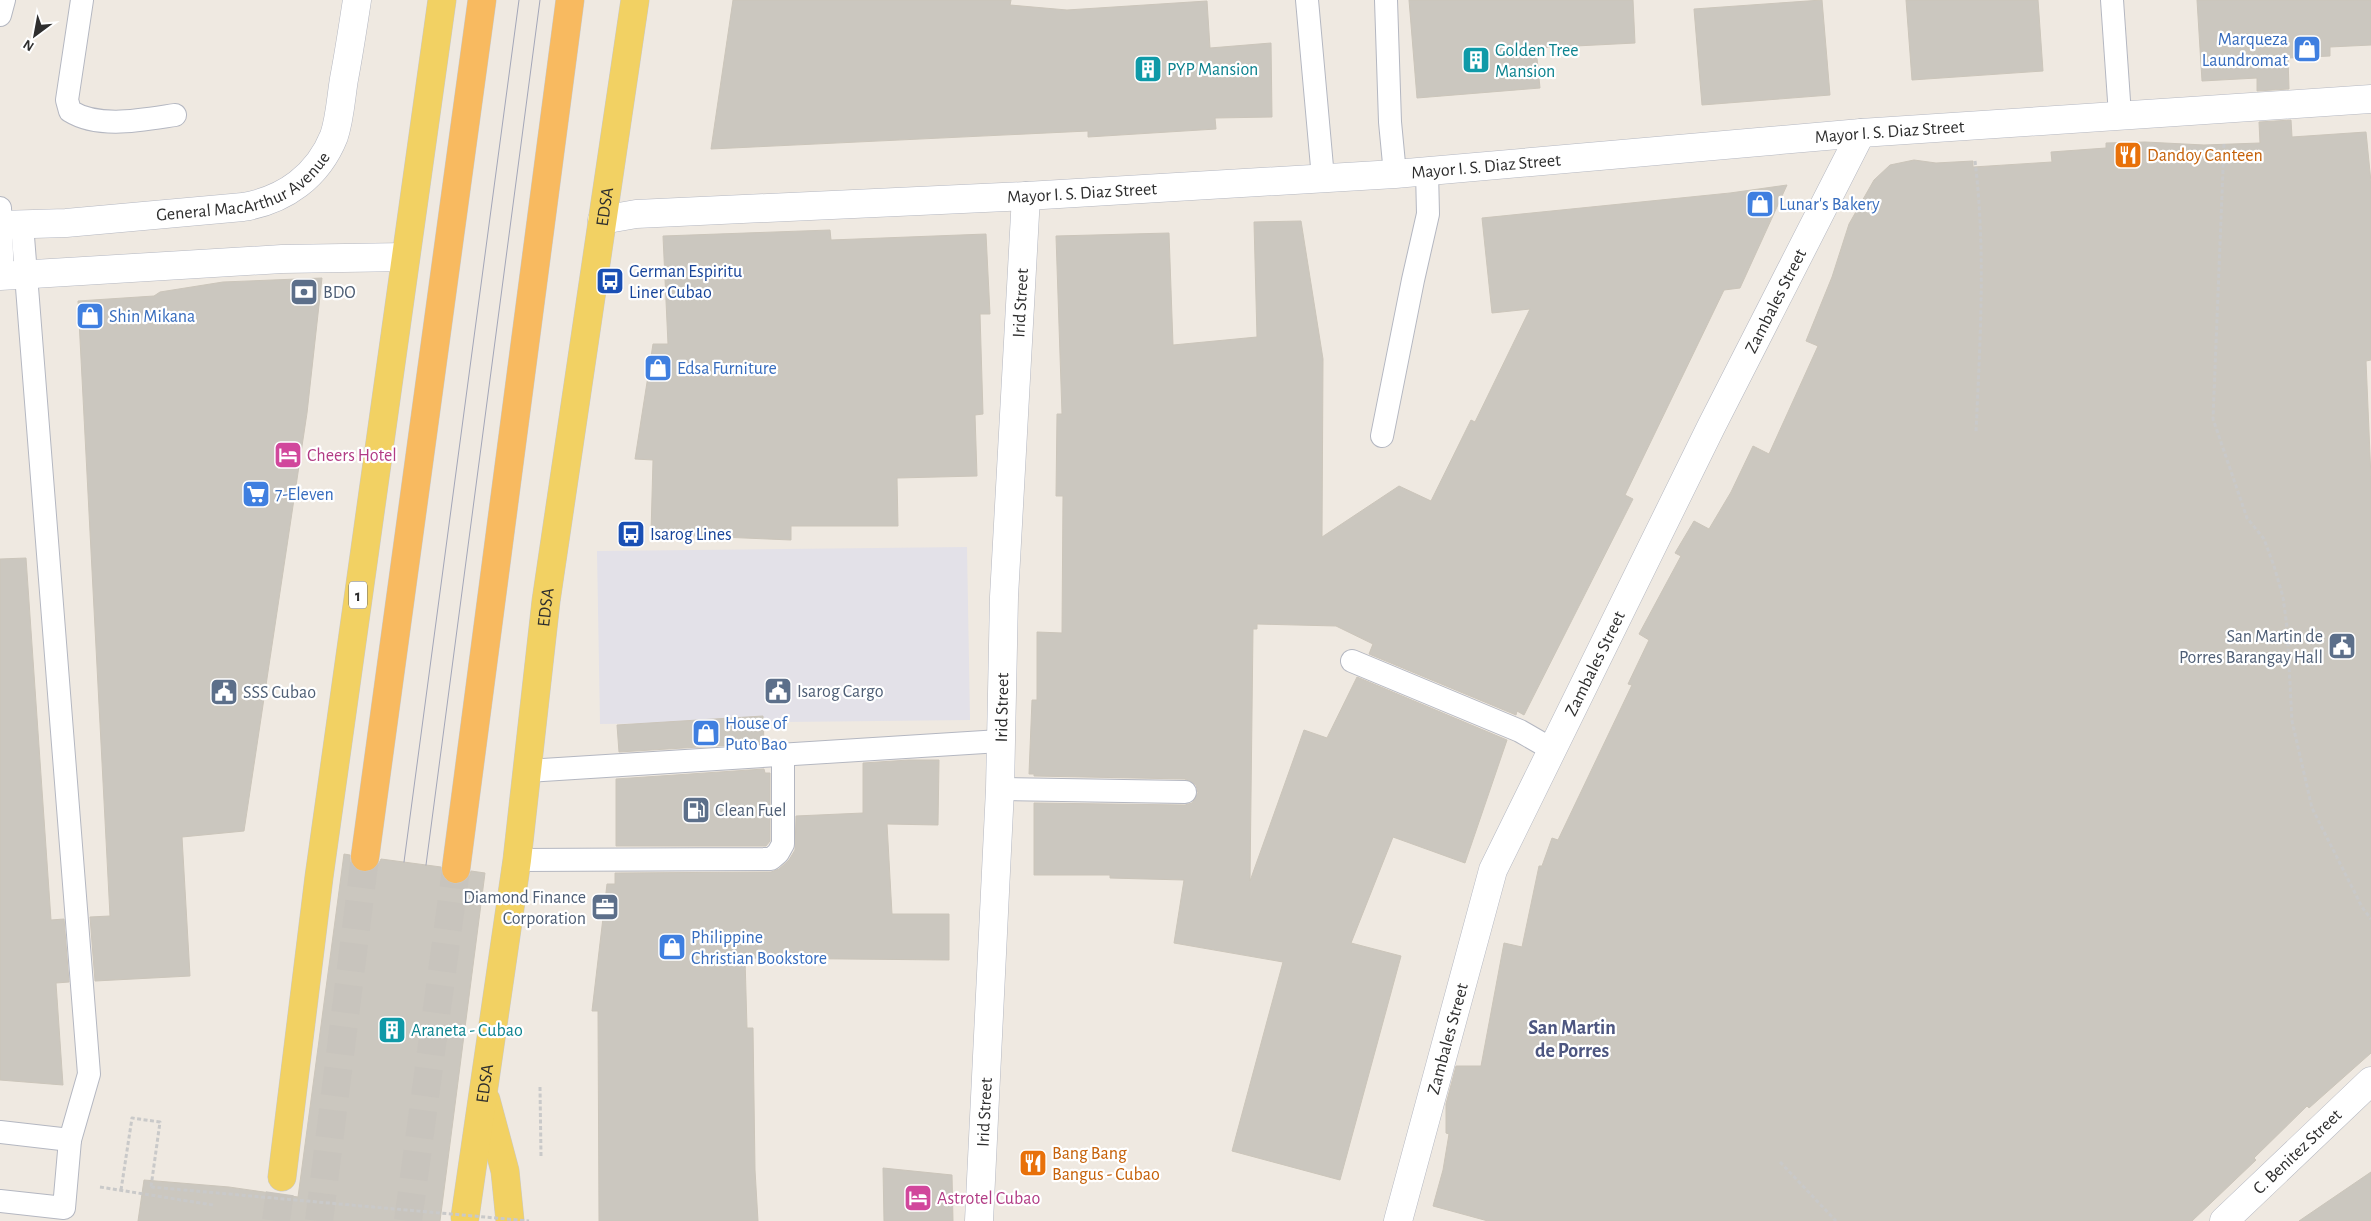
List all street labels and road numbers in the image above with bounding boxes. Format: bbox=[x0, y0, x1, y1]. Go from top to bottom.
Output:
street label: Mayor I. S. Diaz Street bbox=[1814, 118, 1965, 147]
street label: General MacArthur Avenue bbox=[156, 149, 334, 225]
street label: Mayor I. S. Diaz Street bbox=[1411, 151, 1562, 183]
street label: Mayor I. S. Diaz Street bbox=[1007, 180, 1158, 207]
street label: EDSA bbox=[594, 186, 617, 228]
street label: Zambales Street bbox=[1742, 246, 1810, 356]
street label: Irid Street bbox=[1010, 268, 1032, 338]
road number: 1 bbox=[349, 582, 367, 608]
street label: EDSA bbox=[535, 586, 558, 628]
street label: Zambales Street bbox=[1562, 608, 1629, 719]
street label: Irid Street bbox=[993, 672, 1012, 743]
street label: Zambales Street bbox=[1425, 981, 1472, 1096]
street label: EDSA bbox=[474, 1062, 497, 1104]
street label: Irid Street bbox=[975, 1077, 996, 1147]
street label: C. Benitez Street bbox=[2250, 1106, 2346, 1198]

